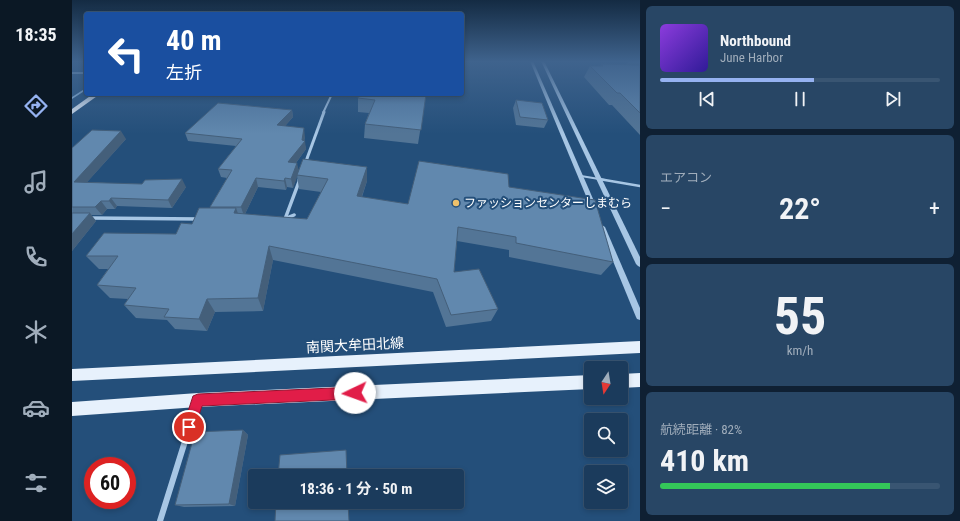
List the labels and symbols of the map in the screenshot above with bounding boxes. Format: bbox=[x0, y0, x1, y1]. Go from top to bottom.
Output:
place label: ファッションセンターしまむら bbox=[464, 196, 632, 210]
marker: ファッションセンターしまむら bbox=[451, 198, 461, 208]
street label: 南関大牟田北線 bbox=[306, 334, 404, 356]
north arrow bbox=[584, 361, 628, 405]
position arrow bbox=[334, 372, 376, 414]
pin bbox=[172, 410, 206, 444]
speed limit sign: 60 bbox=[84, 457, 136, 509]

